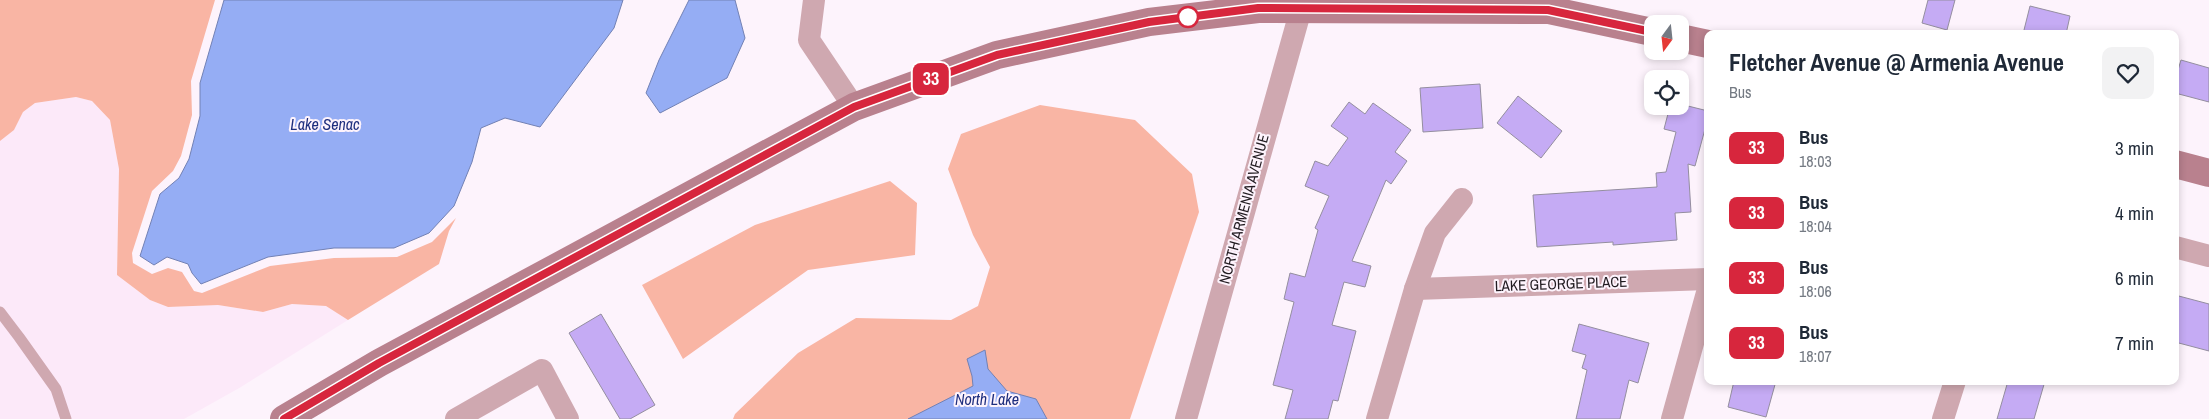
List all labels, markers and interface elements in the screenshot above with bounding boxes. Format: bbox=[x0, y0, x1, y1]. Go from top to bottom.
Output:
unlabelled marker bbox=[1177, 6, 1199, 28]
north arrow bbox=[1644, 15, 1689, 60]
map controls bbox=[1644, 15, 1689, 115]
text: Fletcher Avenue @ Armenia Avenue bbox=[1729, 46, 2064, 78]
button: heart bbox=[2102, 47, 2154, 99]
line badge: 33 bbox=[908, 63, 954, 95]
text: 33 bbox=[923, 66, 939, 91]
button: locate bbox=[1644, 70, 1689, 115]
text: Bus bbox=[1729, 81, 1752, 103]
water label: Lake Senac bbox=[290, 113, 360, 135]
text: Bus bbox=[1799, 124, 1828, 150]
street label: NORTH ARMENIA AVENUE bbox=[1213, 132, 1274, 286]
text: 33 bbox=[1748, 135, 1765, 160]
text: 3 min bbox=[2115, 135, 2154, 161]
text: 18:03 bbox=[1799, 150, 1832, 172]
text: Bus bbox=[1799, 189, 1828, 215]
text: 33 bbox=[1748, 200, 1765, 225]
text: 4 min bbox=[2115, 200, 2154, 226]
text: 18:04 bbox=[1799, 215, 1832, 237]
text: Bus bbox=[1799, 254, 1828, 280]
text: 33 bbox=[1748, 265, 1765, 290]
text: 6 min bbox=[2115, 265, 2154, 291]
street label: LAKE GEORGE PLACE bbox=[1494, 271, 1628, 296]
text: 18:06 bbox=[1799, 280, 1832, 302]
text: Bus bbox=[1799, 319, 1828, 345]
text: 33 bbox=[1748, 330, 1765, 355]
text: 7 min bbox=[2115, 330, 2154, 356]
text: 18:07 bbox=[1799, 345, 1832, 367]
water label: North Lake bbox=[955, 388, 1019, 410]

